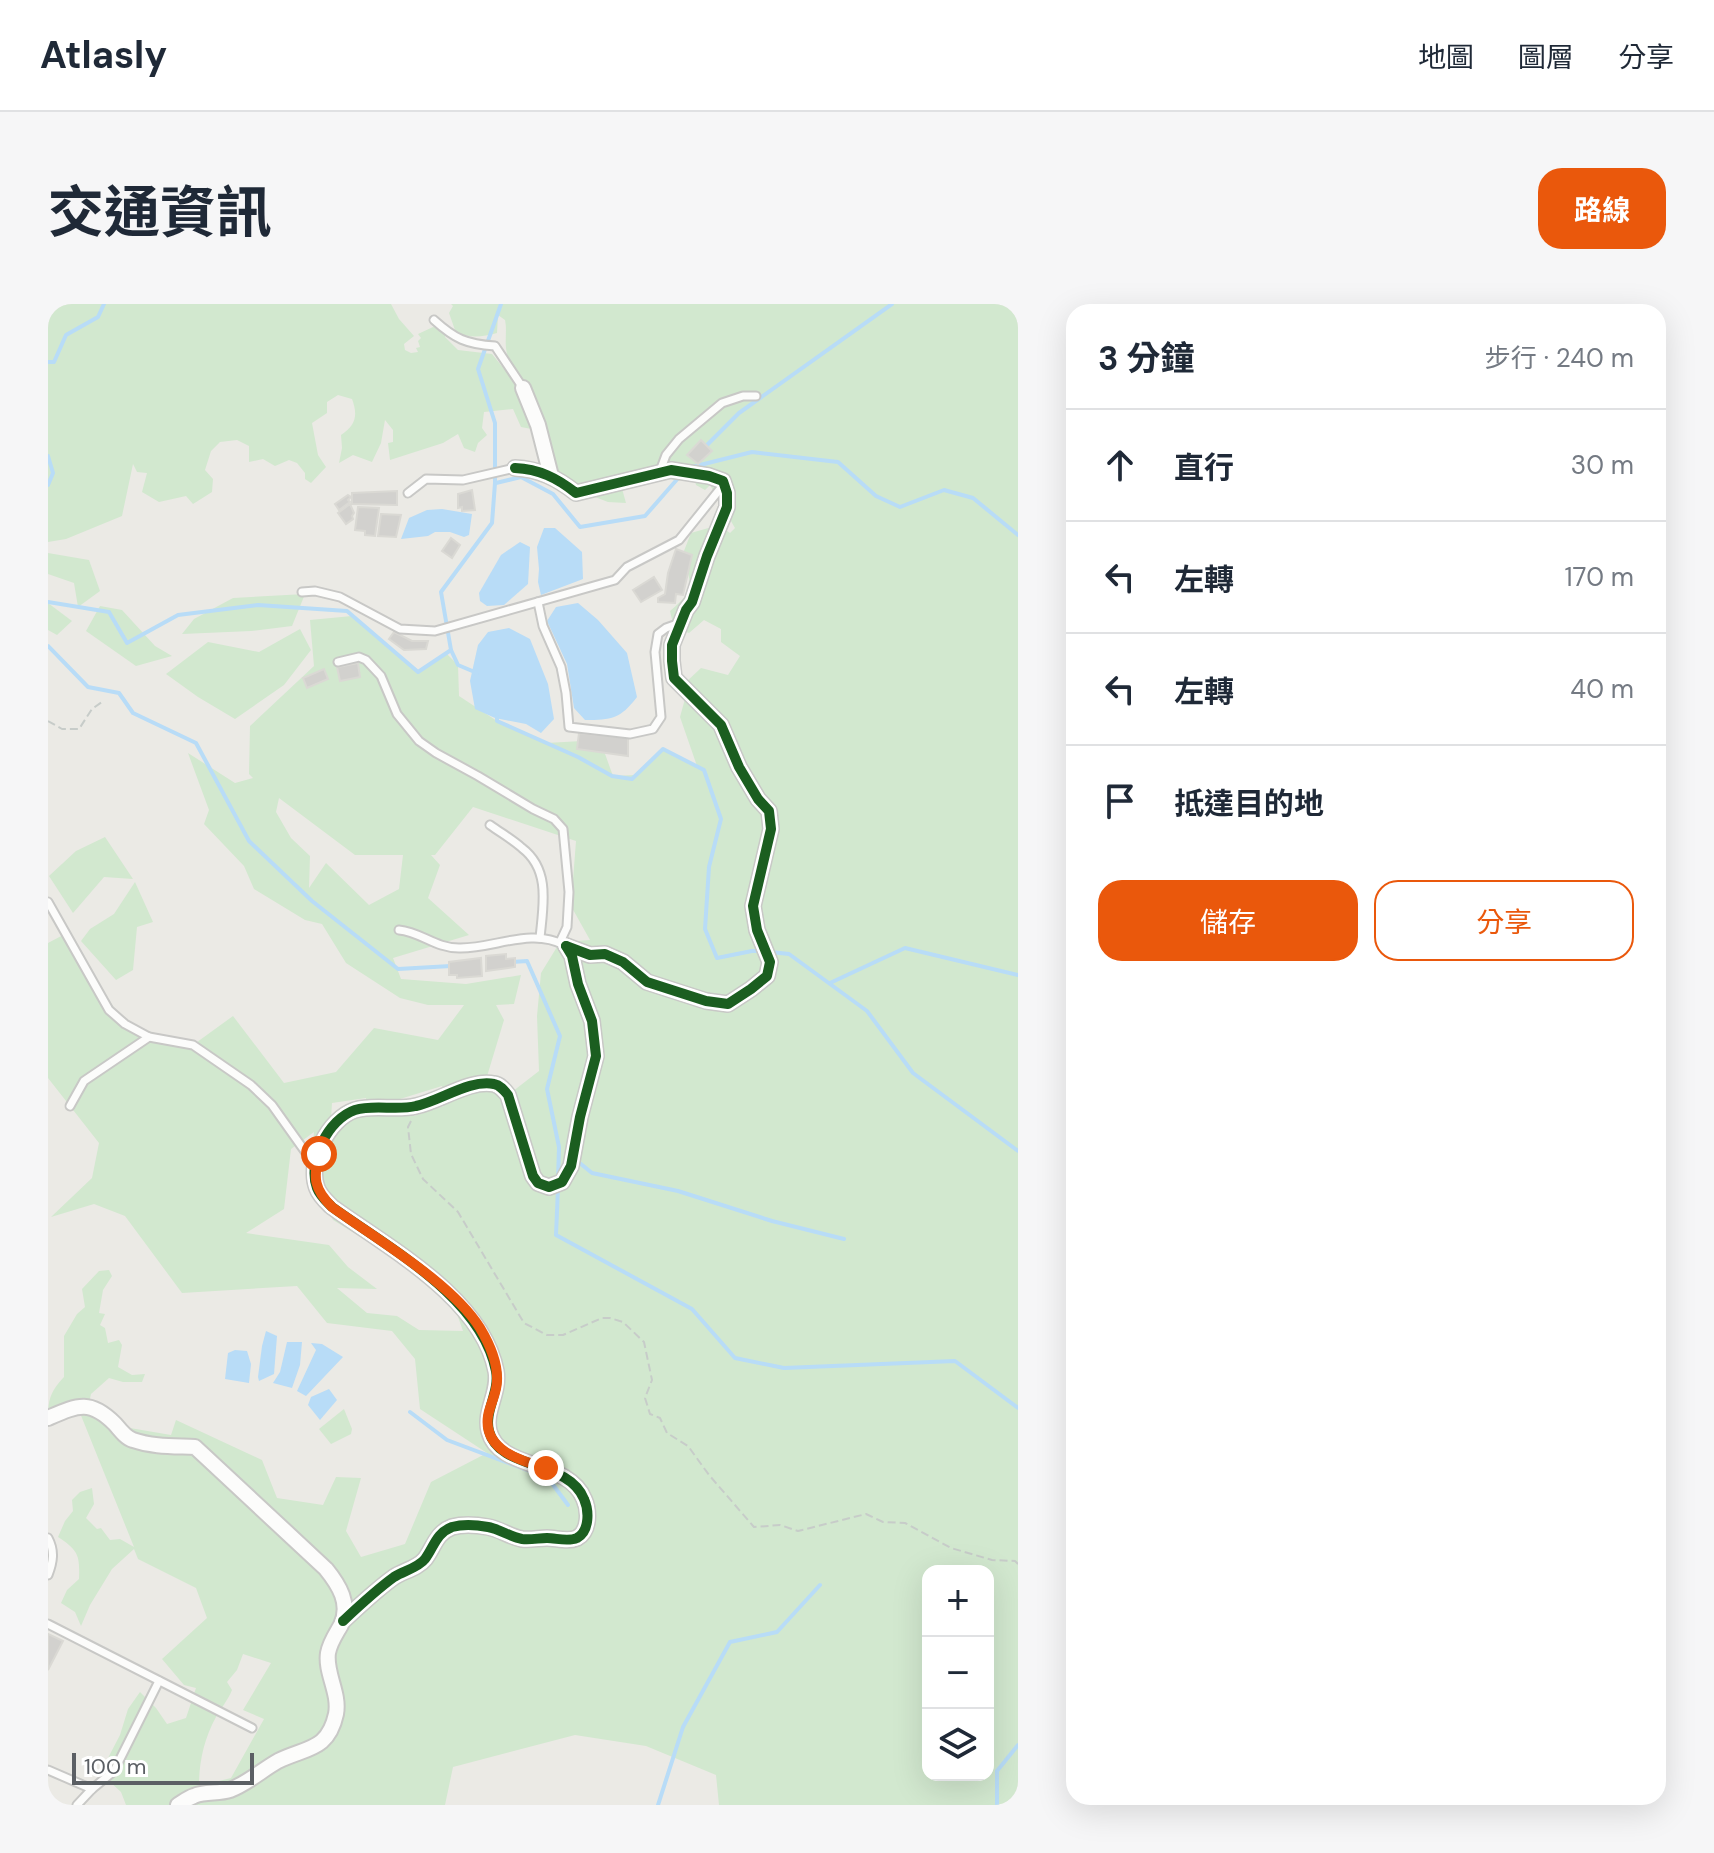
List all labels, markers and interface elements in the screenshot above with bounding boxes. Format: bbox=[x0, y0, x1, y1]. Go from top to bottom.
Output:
text: Atlasly bbox=[40, 30, 167, 80]
text: 地圖 bbox=[1418, 39, 1474, 76]
text: 圖層 bbox=[1518, 39, 1574, 76]
text: 分享 bbox=[1618, 39, 1674, 76]
button: 路線 bbox=[1538, 168, 1666, 249]
text: 交通資訊 bbox=[48, 176, 272, 249]
text: 3 分鐘 bbox=[1098, 336, 1195, 381]
text: 步行 · 240 m bbox=[1485, 341, 1634, 375]
icon: ahead bbox=[1098, 443, 1142, 487]
text: 直行 bbox=[1174, 448, 1234, 487]
text: 30 m bbox=[1571, 448, 1634, 482]
icon: left bbox=[1098, 555, 1142, 599]
text: 左轉 bbox=[1174, 560, 1234, 599]
text: 170 m bbox=[1565, 560, 1634, 594]
icon: left bbox=[1098, 667, 1142, 711]
text: 左轉 bbox=[1174, 672, 1234, 711]
text: 40 m bbox=[1570, 672, 1634, 706]
icon: arrive bbox=[1098, 779, 1142, 823]
text: 抵達目的地 bbox=[1174, 784, 1324, 823]
button: 儲存 bbox=[1098, 880, 1358, 961]
button: 分享 bbox=[1374, 880, 1634, 961]
route start bbox=[301, 1136, 337, 1172]
route end bbox=[528, 1450, 564, 1486]
map controls bbox=[922, 1565, 994, 1781]
button: + bbox=[922, 1565, 994, 1637]
button: − bbox=[922, 1637, 994, 1709]
button: layers bbox=[922, 1709, 994, 1781]
scale bar bbox=[72, 1749, 254, 1785]
text: 100 m bbox=[84, 1752, 146, 1781]

